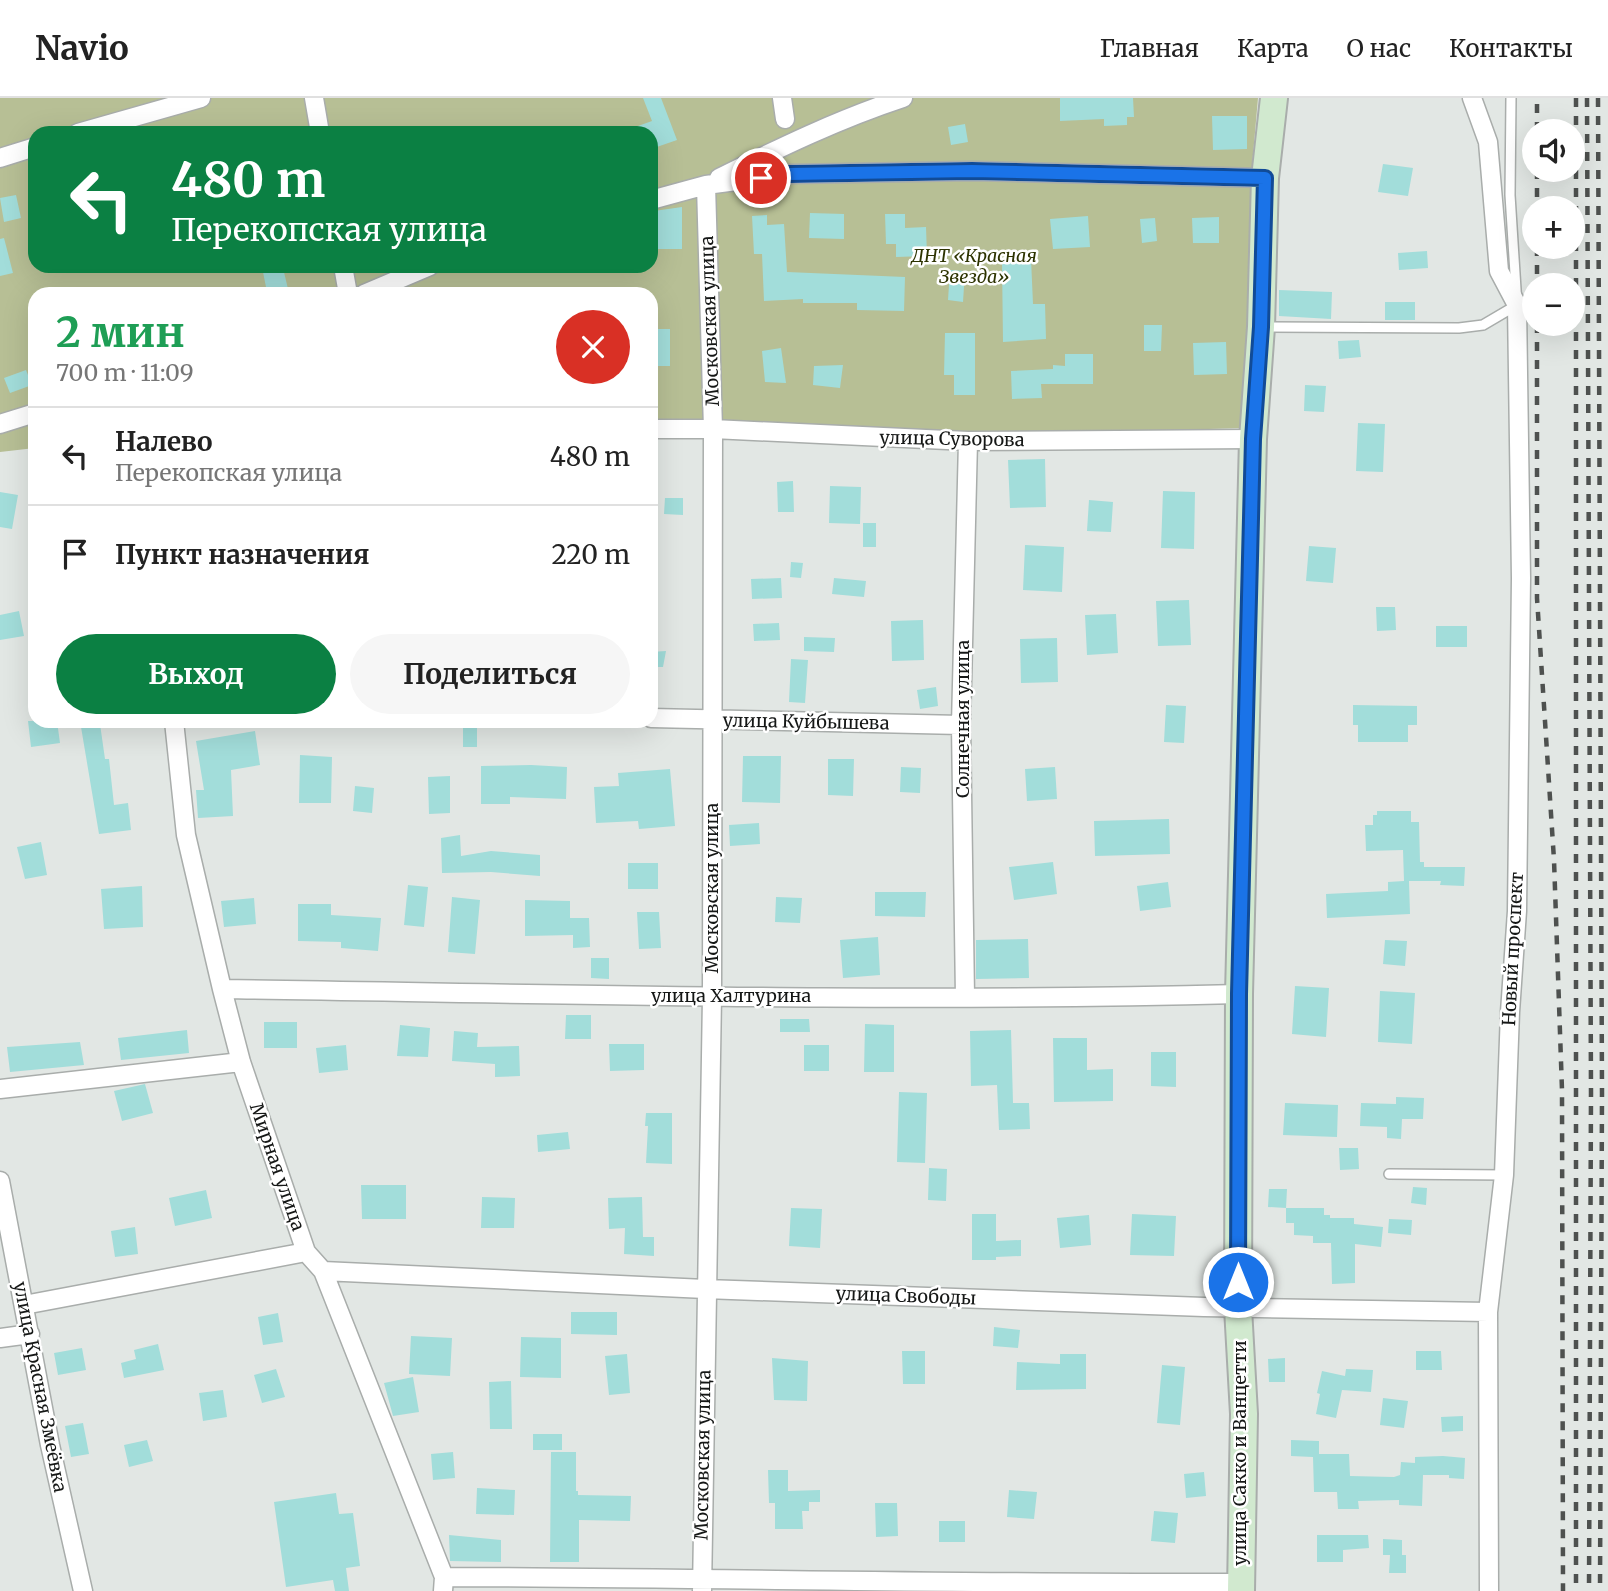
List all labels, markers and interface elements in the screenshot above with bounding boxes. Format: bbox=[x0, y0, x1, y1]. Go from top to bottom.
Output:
text: Navio bbox=[35, 28, 129, 69]
text: Главная bbox=[1100, 33, 1199, 64]
text: Карта bbox=[1237, 33, 1309, 64]
text: О нас bbox=[1347, 33, 1411, 64]
text: Контакты bbox=[1449, 33, 1573, 64]
map controls bbox=[1522, 119, 1585, 336]
button: sound bbox=[1522, 119, 1585, 182]
pin bbox=[731, 148, 791, 208]
text: 480 m bbox=[171, 149, 325, 210]
icon: left bbox=[56, 154, 147, 245]
icon: arrive bbox=[742, 159, 780, 197]
button: + bbox=[1522, 196, 1585, 259]
text: Перекопская улица bbox=[171, 210, 487, 250]
street label: Московская улица bbox=[695, 235, 724, 407]
park label: ДНТ «Красная Звезда» bbox=[909, 244, 1037, 288]
button: − bbox=[1522, 273, 1585, 336]
text: 2 мин bbox=[56, 306, 185, 358]
button: close bbox=[556, 310, 630, 384]
text: 700 m · 11:09 bbox=[56, 358, 194, 387]
text: Налево bbox=[115, 425, 213, 458]
street label: улица Суворова bbox=[879, 426, 1025, 451]
icon: left bbox=[56, 437, 94, 475]
text: 480 m bbox=[550, 440, 630, 473]
text: Перекопская улица bbox=[115, 458, 342, 487]
icon: arrive bbox=[56, 535, 94, 573]
text: Пункт назначения bbox=[115, 538, 369, 571]
text: 220 m bbox=[551, 538, 630, 571]
button: Выход bbox=[56, 634, 336, 714]
button: Поделиться bbox=[350, 634, 630, 714]
street label: Солнечная улица bbox=[951, 640, 974, 798]
street label: улица Куйбышева bbox=[722, 709, 890, 734]
street label: Московская улица bbox=[700, 802, 723, 973]
street label: Новый проспект bbox=[1497, 871, 1528, 1026]
street label: улица Халтурина bbox=[651, 984, 811, 1007]
street label: Мирная улица bbox=[245, 1100, 310, 1234]
position arrow bbox=[1201, 1245, 1275, 1319]
street label: улица Красная Змеёвка bbox=[9, 1280, 72, 1495]
street label: улица Свободы bbox=[835, 1282, 977, 1309]
street label: улица Сакко и Ванцетти bbox=[1228, 1340, 1251, 1566]
street label: Московская улица bbox=[690, 1369, 715, 1540]

